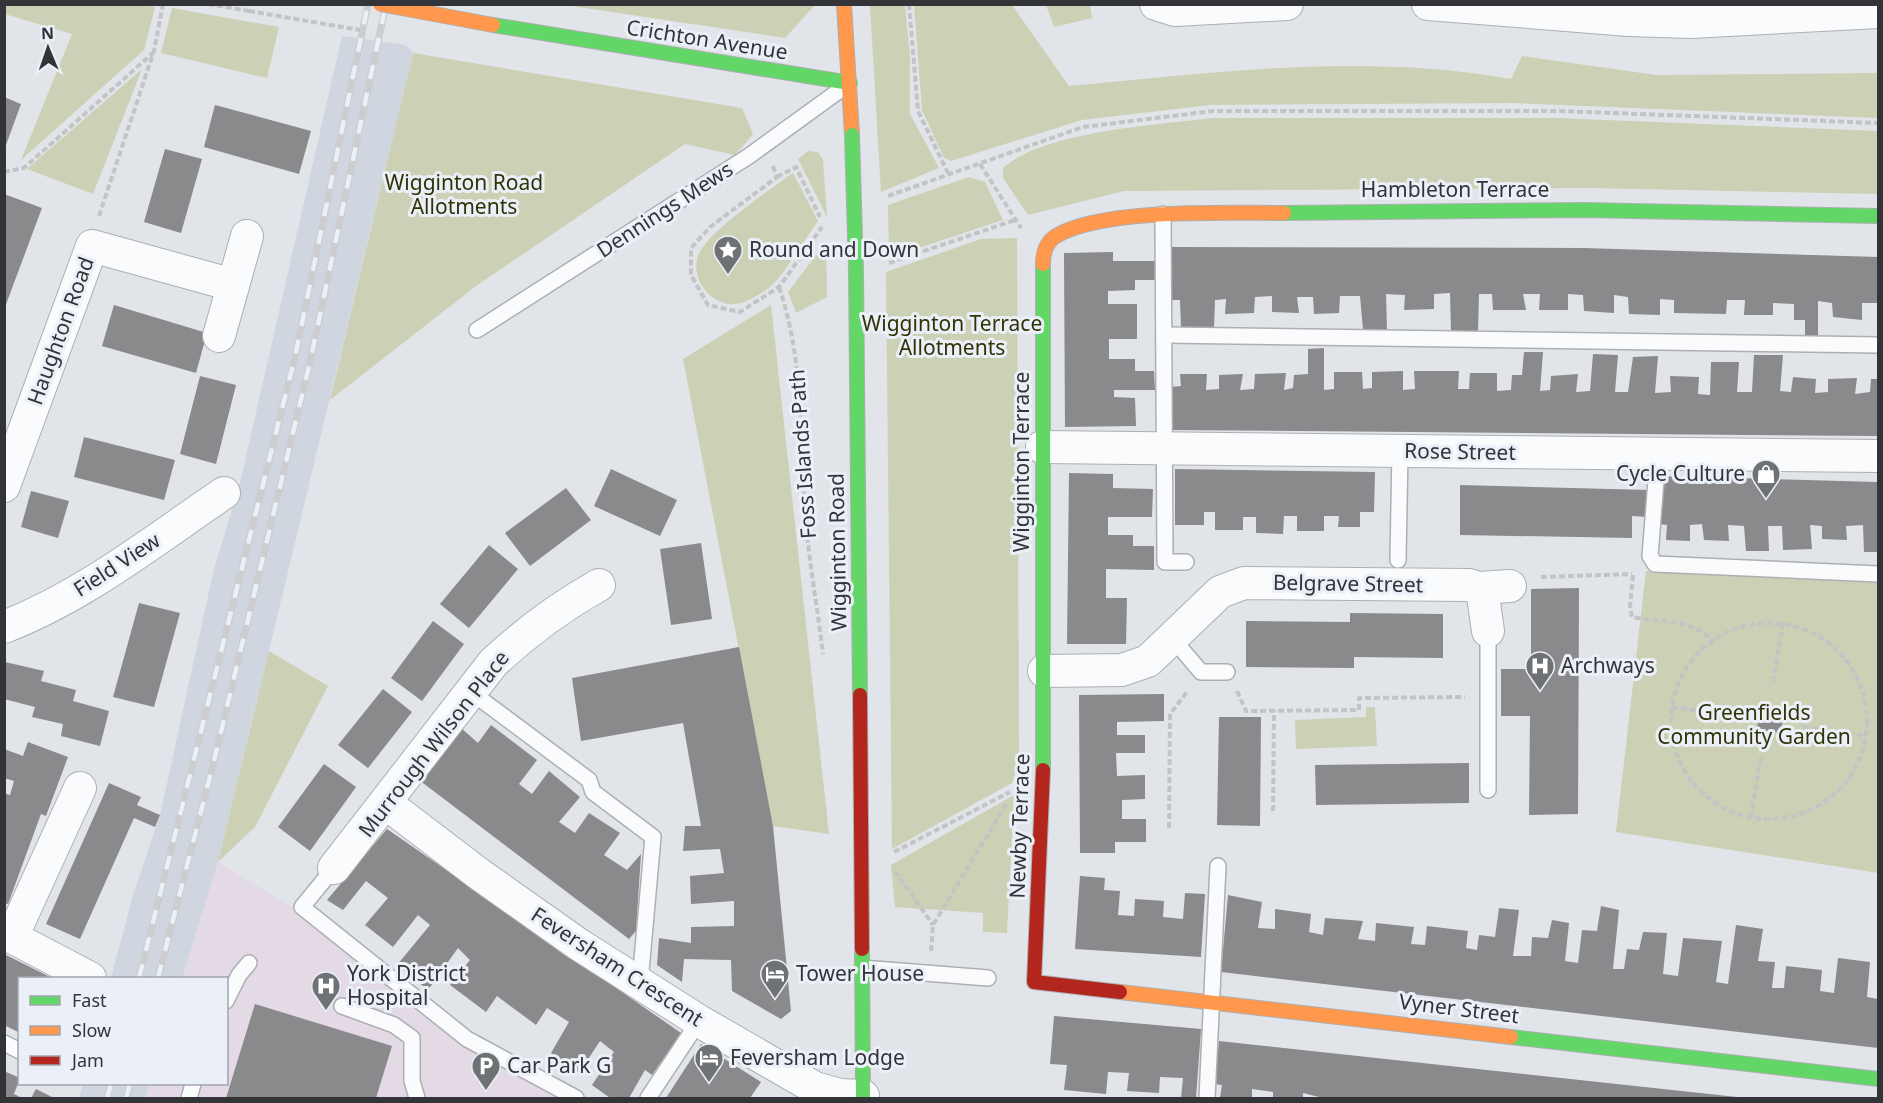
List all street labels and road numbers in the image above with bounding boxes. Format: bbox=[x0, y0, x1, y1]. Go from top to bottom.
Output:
street label: Crichton Avenue bbox=[625, 12, 790, 66]
street label: Dennings Mews bbox=[591, 155, 738, 264]
street label: Hambleton Terrace bbox=[1361, 175, 1549, 203]
street label: Haughton Road bbox=[20, 253, 100, 408]
street label: Foss Islands Path bbox=[782, 368, 822, 540]
street label: Wigginton Terrace bbox=[1007, 372, 1035, 552]
street label: Rose Street bbox=[1404, 436, 1517, 466]
street label: Wigginton Road bbox=[822, 473, 852, 631]
street label: Field View bbox=[68, 525, 166, 603]
street label: Belgrave Street bbox=[1273, 568, 1424, 598]
street label: Murrough Wilson Place bbox=[352, 644, 515, 842]
street label: Newby Terrace bbox=[1002, 753, 1036, 899]
street label: Feversham Crescent bbox=[526, 900, 709, 1032]
street label: Vyner Street bbox=[1397, 987, 1521, 1029]

